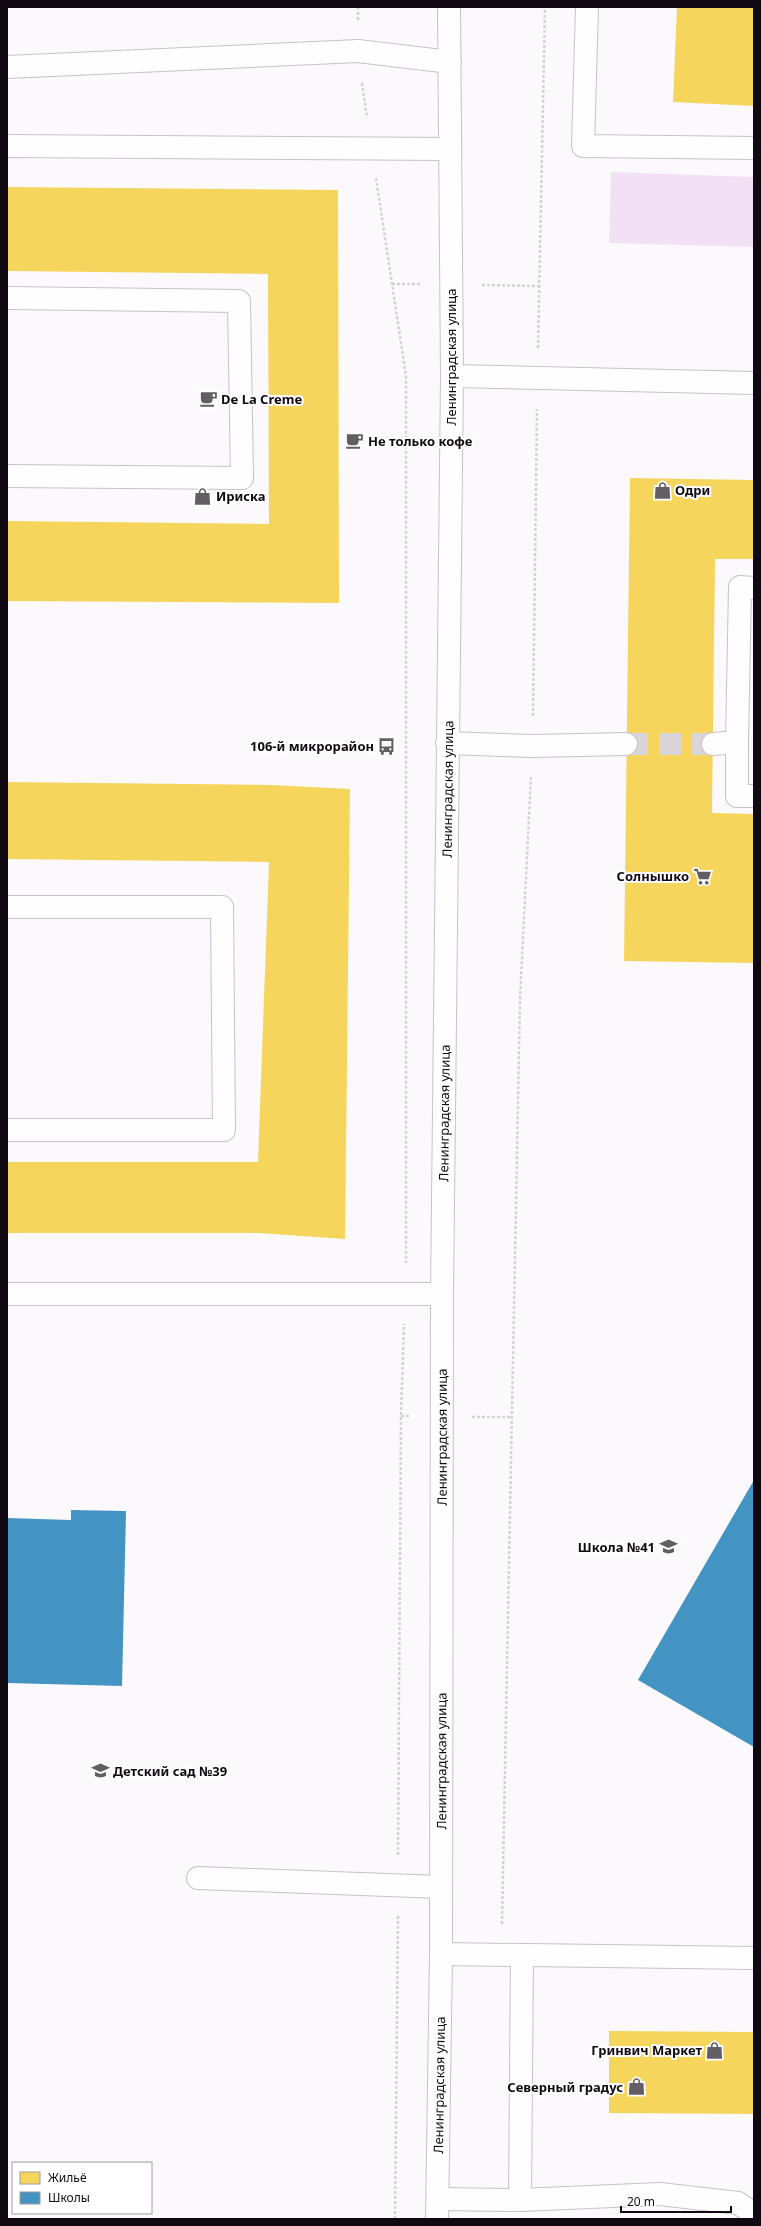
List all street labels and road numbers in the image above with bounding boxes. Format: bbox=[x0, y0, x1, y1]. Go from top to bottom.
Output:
street label: Ленинградская улица bbox=[442, 288, 460, 426]
street label: Ленинградская улица bbox=[438, 720, 457, 858]
street label: Ленинградская улица bbox=[434, 1044, 454, 1182]
street label: Ленинградская улица bbox=[433, 1368, 451, 1506]
street label: Ленинградская улица bbox=[432, 1692, 450, 1830]
street label: Ленинградская улица bbox=[429, 2016, 449, 2154]

